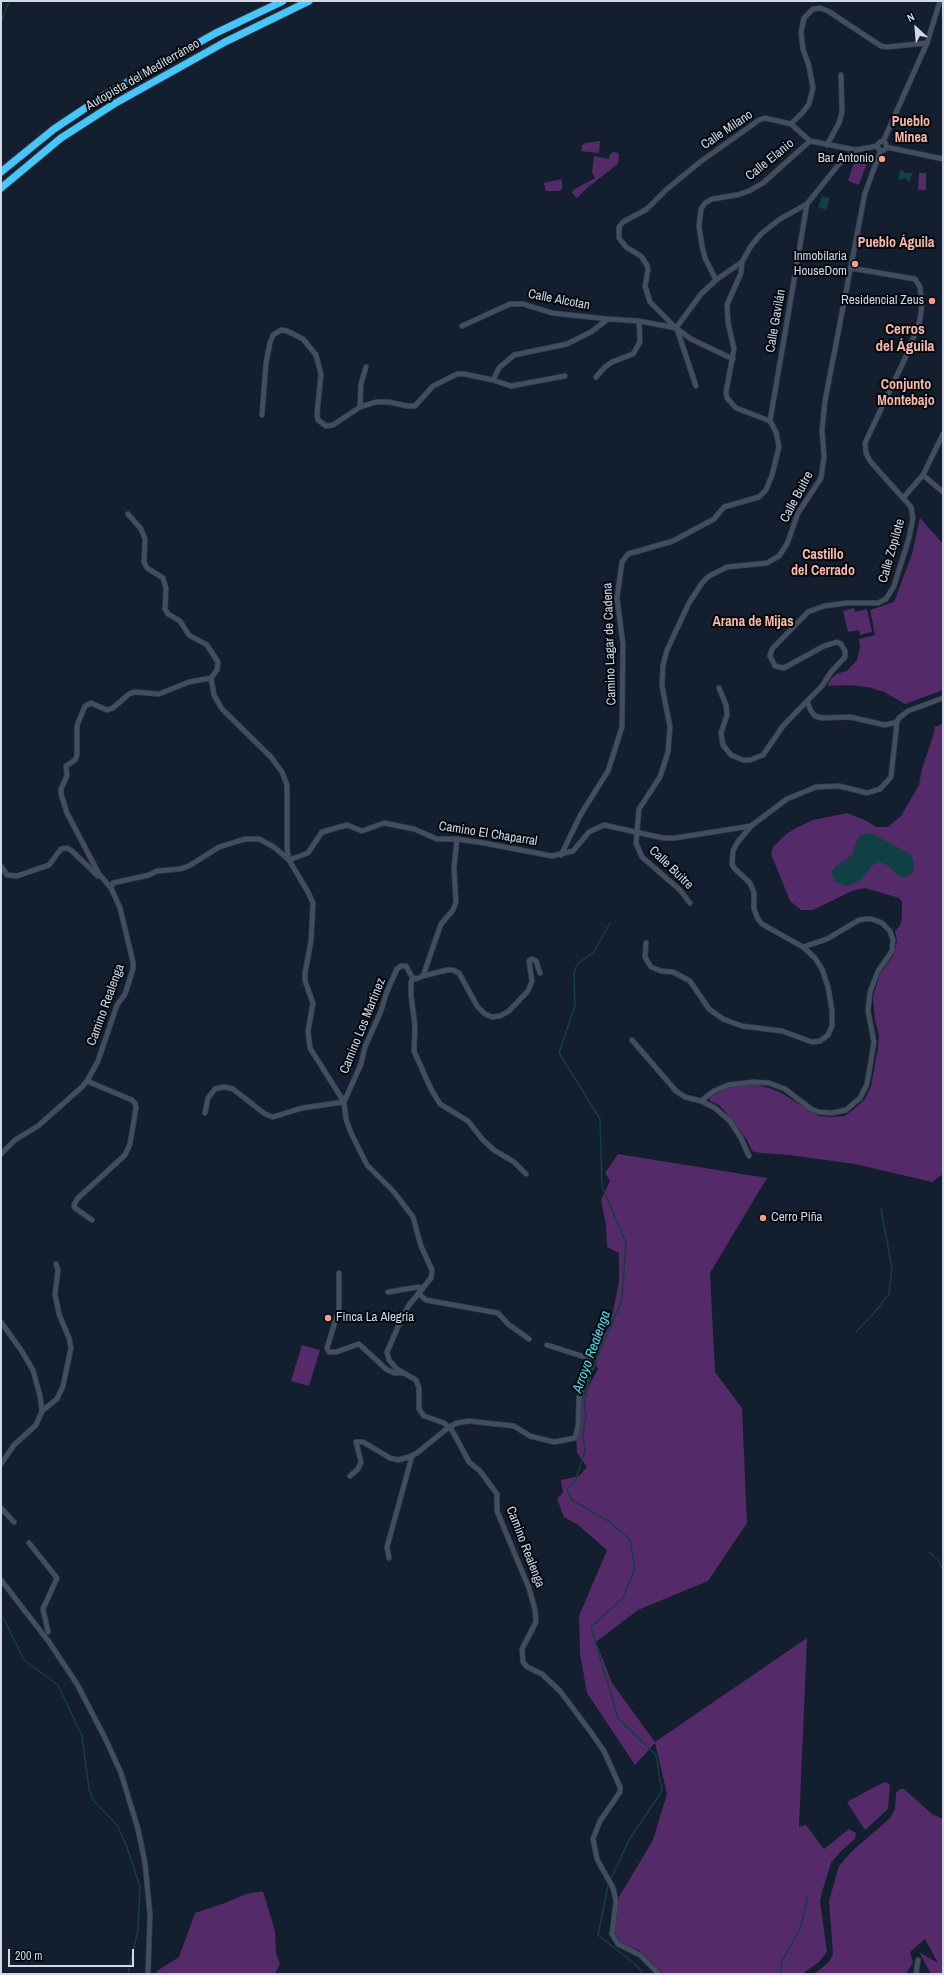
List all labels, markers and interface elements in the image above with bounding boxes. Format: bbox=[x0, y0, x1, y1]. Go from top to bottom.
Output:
north arrow bbox=[896, 8, 936, 48]
text: N bbox=[905, 9, 917, 25]
street label: Autopista del Mediterráneo bbox=[83, 36, 203, 114]
street label: Calle Milano bbox=[698, 107, 756, 153]
district label: Pueblo Minea bbox=[892, 114, 930, 146]
street label: Calle Elanio bbox=[743, 136, 797, 184]
place label: Bar Antonio bbox=[818, 151, 874, 167]
marker: Bar Antonio bbox=[877, 154, 887, 164]
district label: Pueblo Águila bbox=[858, 235, 934, 251]
place label: Inmobilaria HouseDom bbox=[794, 249, 847, 280]
marker: Inmobilaria HouseDom bbox=[850, 259, 860, 269]
street label: Calle Alcotan bbox=[527, 286, 591, 314]
street label: Calle Gavilán bbox=[763, 288, 789, 354]
place label: Residencial Zeus bbox=[841, 293, 924, 309]
marker: Residencial Zeus bbox=[927, 296, 937, 306]
district label: Cerros del Águila bbox=[876, 321, 934, 356]
district label: Conjunto Montebajo bbox=[877, 377, 935, 410]
street label: Calle Buitre bbox=[777, 469, 817, 525]
street label: Calle Zopilote bbox=[875, 517, 909, 585]
district label: Castillo del Cerrado bbox=[791, 547, 855, 580]
street label: Camino Lagar de Cadena bbox=[600, 582, 620, 706]
district label: Arana de Mijas bbox=[712, 614, 794, 630]
street label: Camino El Chaparral bbox=[438, 819, 538, 849]
street label: Calle Buitre bbox=[646, 843, 696, 893]
street label: Camino Realenga bbox=[84, 962, 128, 1048]
street label: Camino Los Martinez bbox=[337, 976, 389, 1076]
place label: Cerro Piña bbox=[771, 1210, 823, 1226]
marker: Cerro Piña bbox=[758, 1213, 768, 1223]
water label: Arroyo Realenga bbox=[569, 1309, 615, 1395]
place label: Finca La Alegria bbox=[336, 1310, 414, 1326]
marker: Finca La Alegria bbox=[323, 1313, 333, 1323]
street label: Camino Realenga bbox=[502, 1504, 548, 1590]
scale bar bbox=[10, 1941, 136, 1967]
text: 200 m bbox=[15, 1948, 42, 1964]

